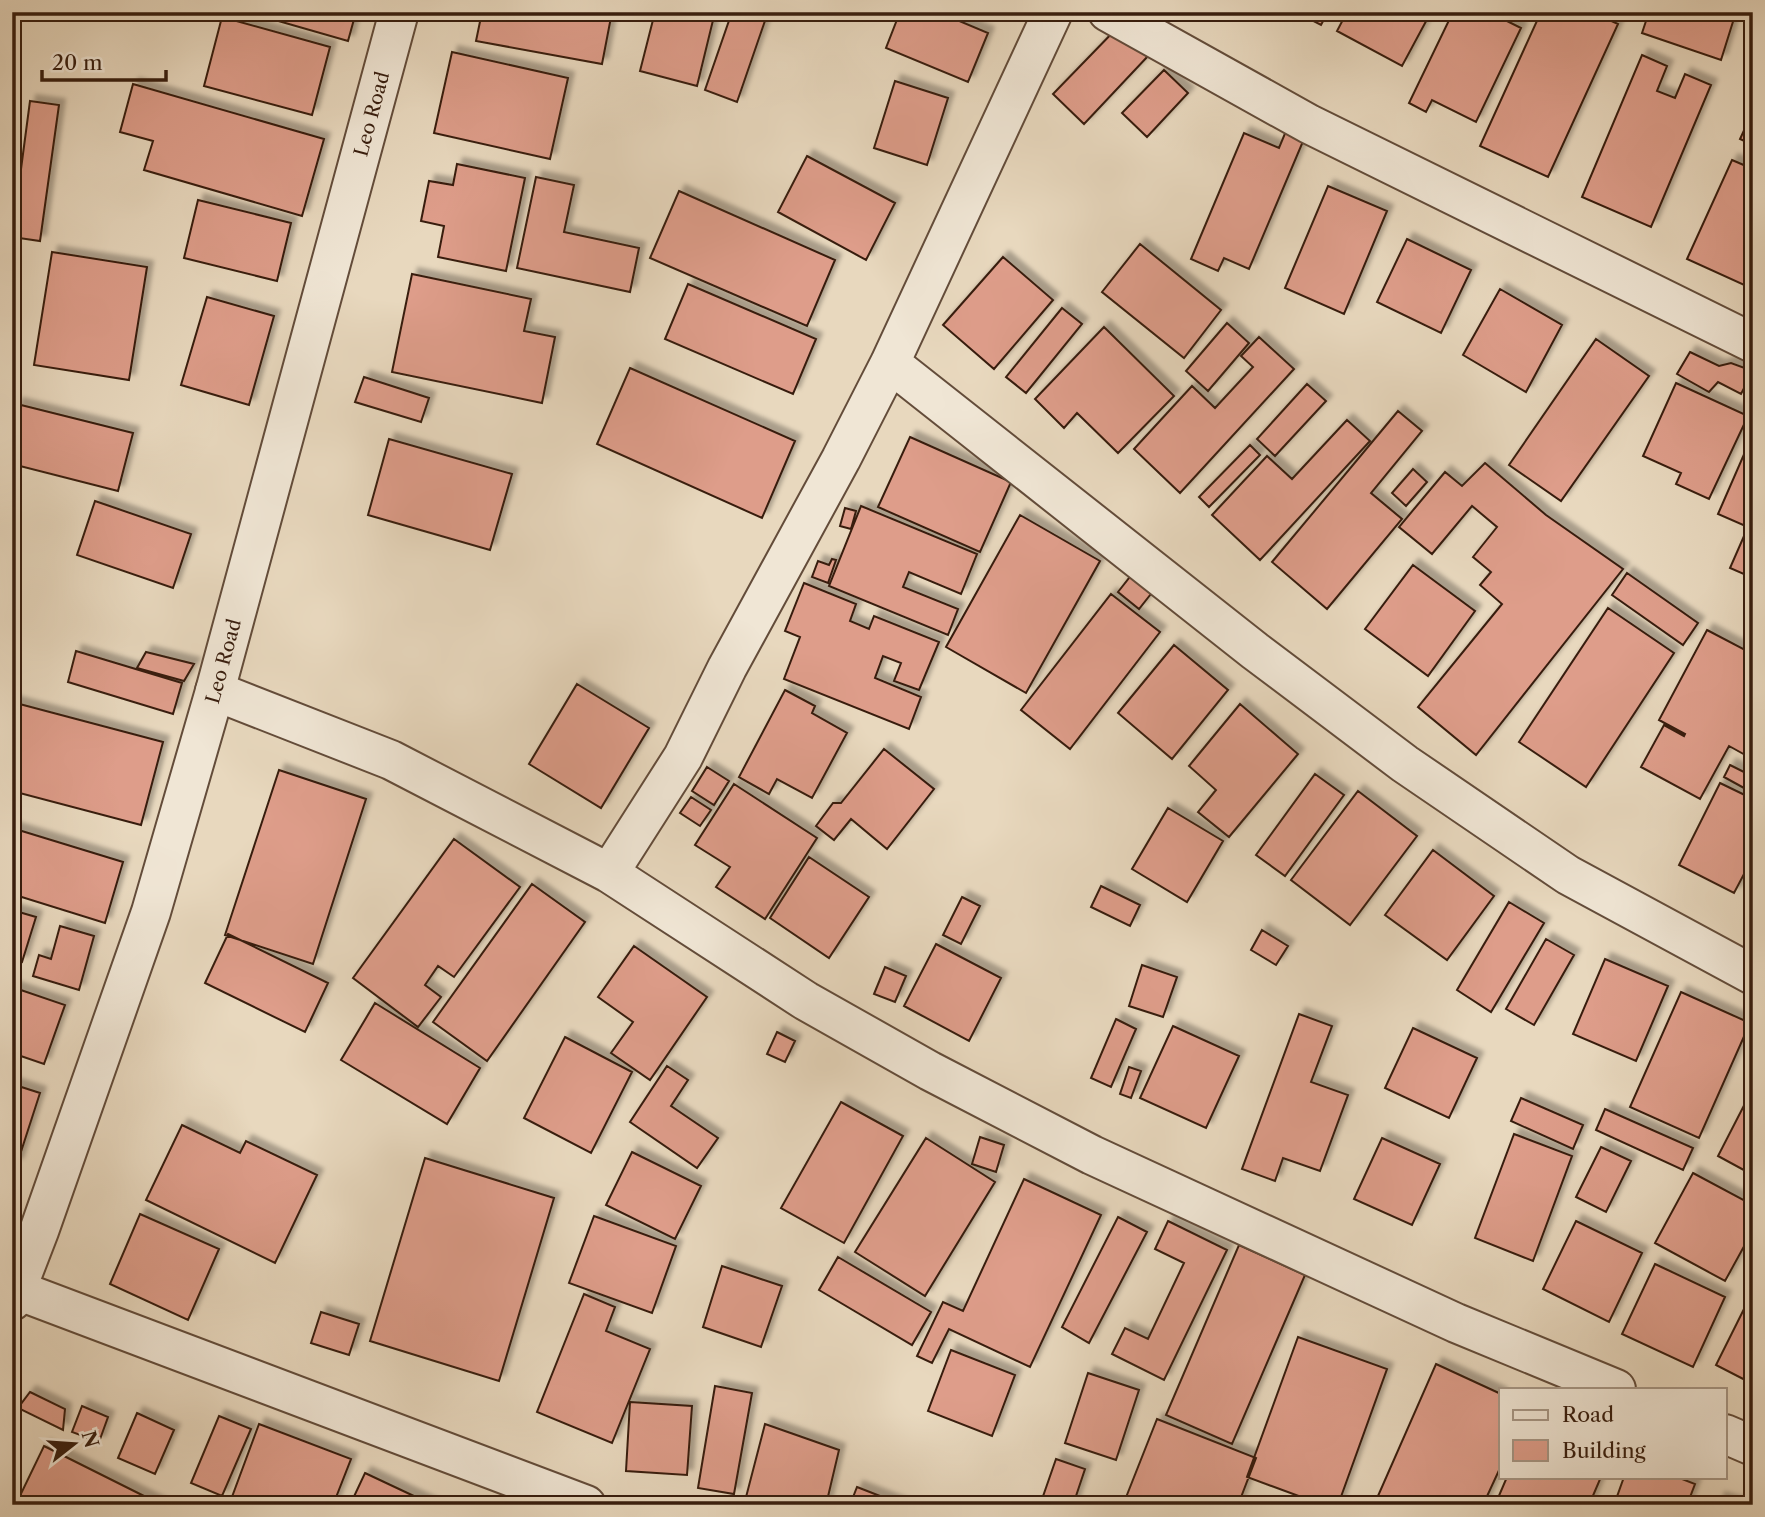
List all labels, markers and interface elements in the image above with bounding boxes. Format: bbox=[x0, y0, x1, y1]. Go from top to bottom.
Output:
scale bar bbox=[42, 38, 166, 82]
text: 20 m bbox=[52, 50, 103, 75]
street label: Leo Road bbox=[349, 69, 394, 159]
street label: Leo Road bbox=[201, 616, 246, 706]
legend bbox=[1499, 1388, 1726, 1478]
text: Road bbox=[1562, 1402, 1614, 1427]
north arrow bbox=[38, 1408, 108, 1478]
text: N bbox=[76, 1428, 103, 1450]
text: Building bbox=[1562, 1438, 1647, 1463]

